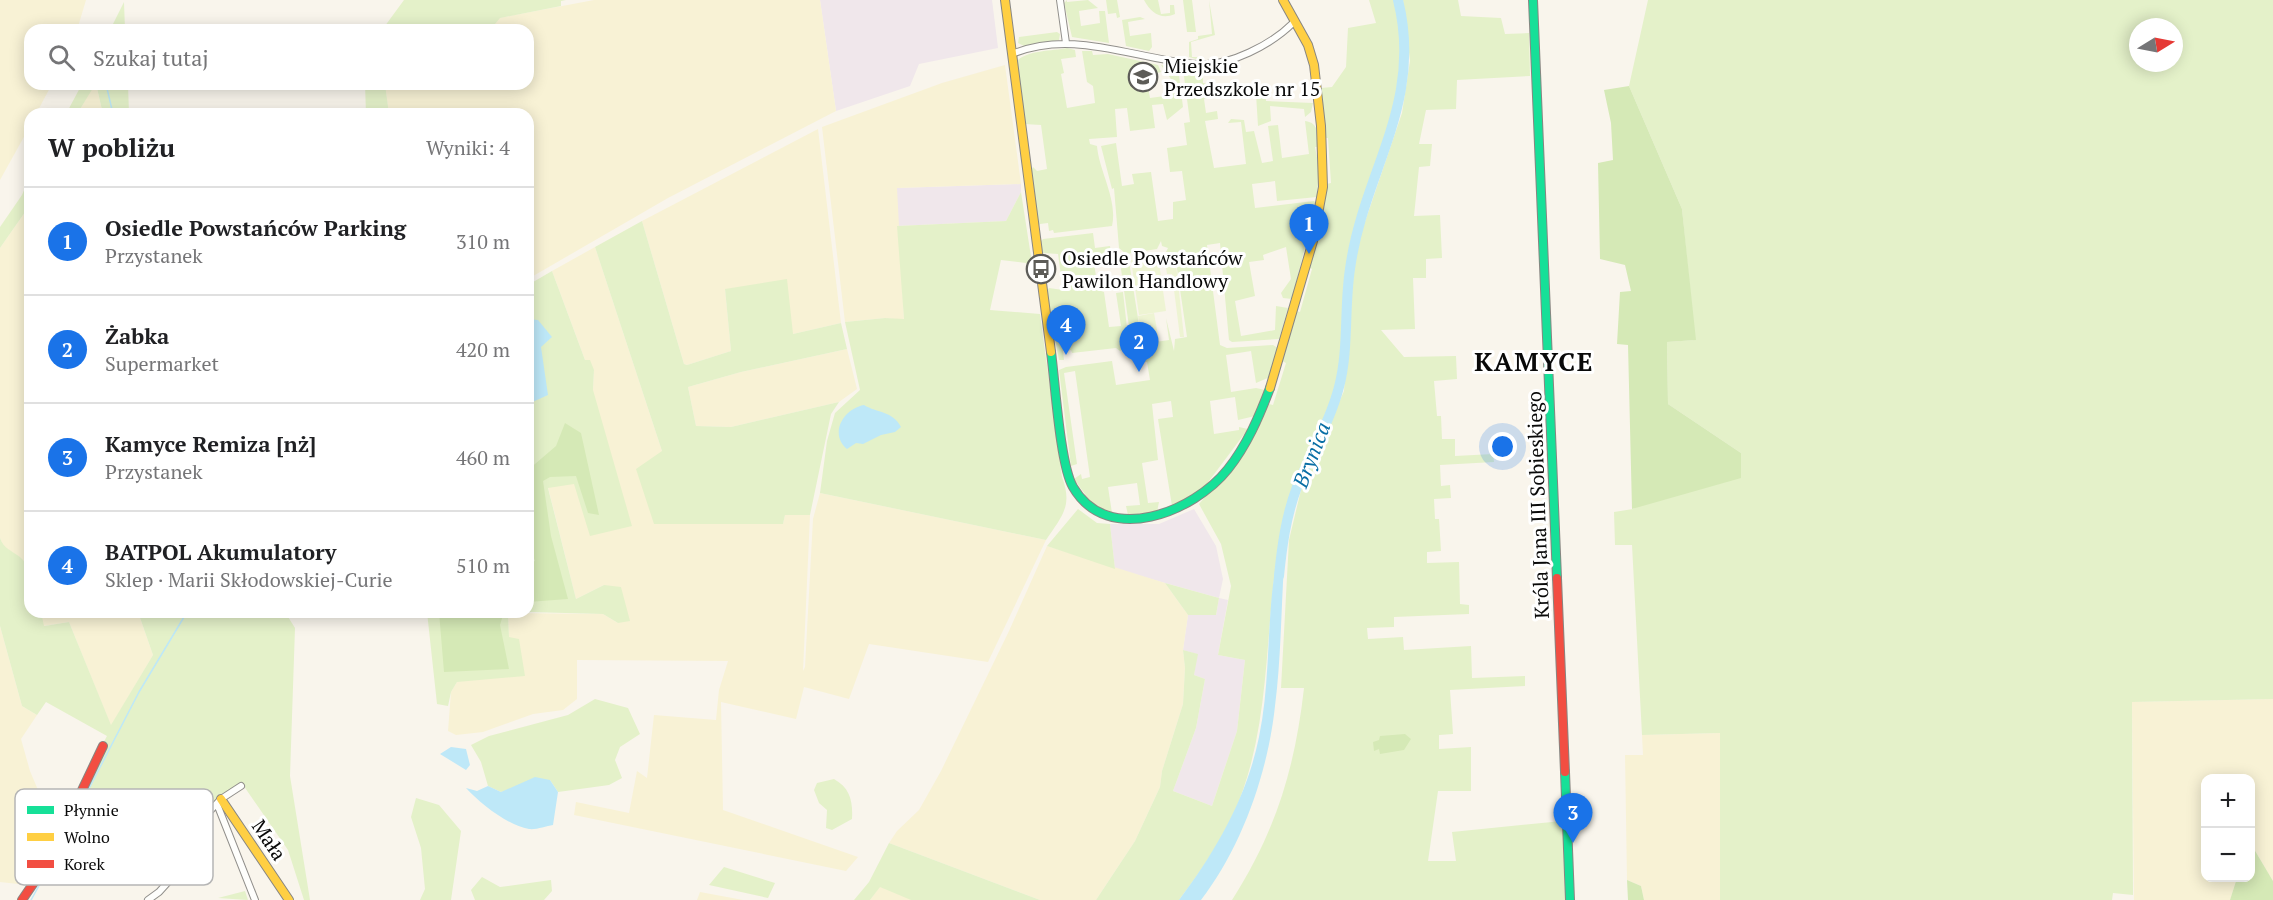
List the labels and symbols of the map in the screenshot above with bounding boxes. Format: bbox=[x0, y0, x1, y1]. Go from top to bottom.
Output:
north arrow bbox=[2129, 18, 2183, 72]
place label: Miejskie Przedszkole nr 15 bbox=[1164, 52, 1320, 102]
school or university icon: Miejskie Przedszkole nr 15 bbox=[1127, 61, 1159, 93]
pin: 1 bbox=[1290, 204, 1328, 254]
place label: Osiedle Powstańców Pawilon Handlowy bbox=[1062, 244, 1243, 294]
bus stop icon: Osiedle Powstańców Pawilon Handlowy bbox=[1025, 253, 1057, 285]
pin: 4 bbox=[1046, 306, 1086, 355]
pin: 2 bbox=[1120, 322, 1158, 372]
district label: KAMYCE bbox=[1474, 344, 1594, 378]
street label: Króla Jana III Sobieskiego bbox=[1520, 391, 1555, 619]
water label: Brynica bbox=[1285, 418, 1336, 492]
your location bbox=[1488, 432, 1517, 461]
legend bbox=[15, 789, 213, 885]
pin: 3 bbox=[1554, 794, 1592, 843]
text: Płynnie bbox=[64, 799, 119, 821]
street label: Mała bbox=[246, 814, 293, 866]
text: Wolno bbox=[64, 826, 110, 848]
text: Korek bbox=[64, 853, 106, 875]

